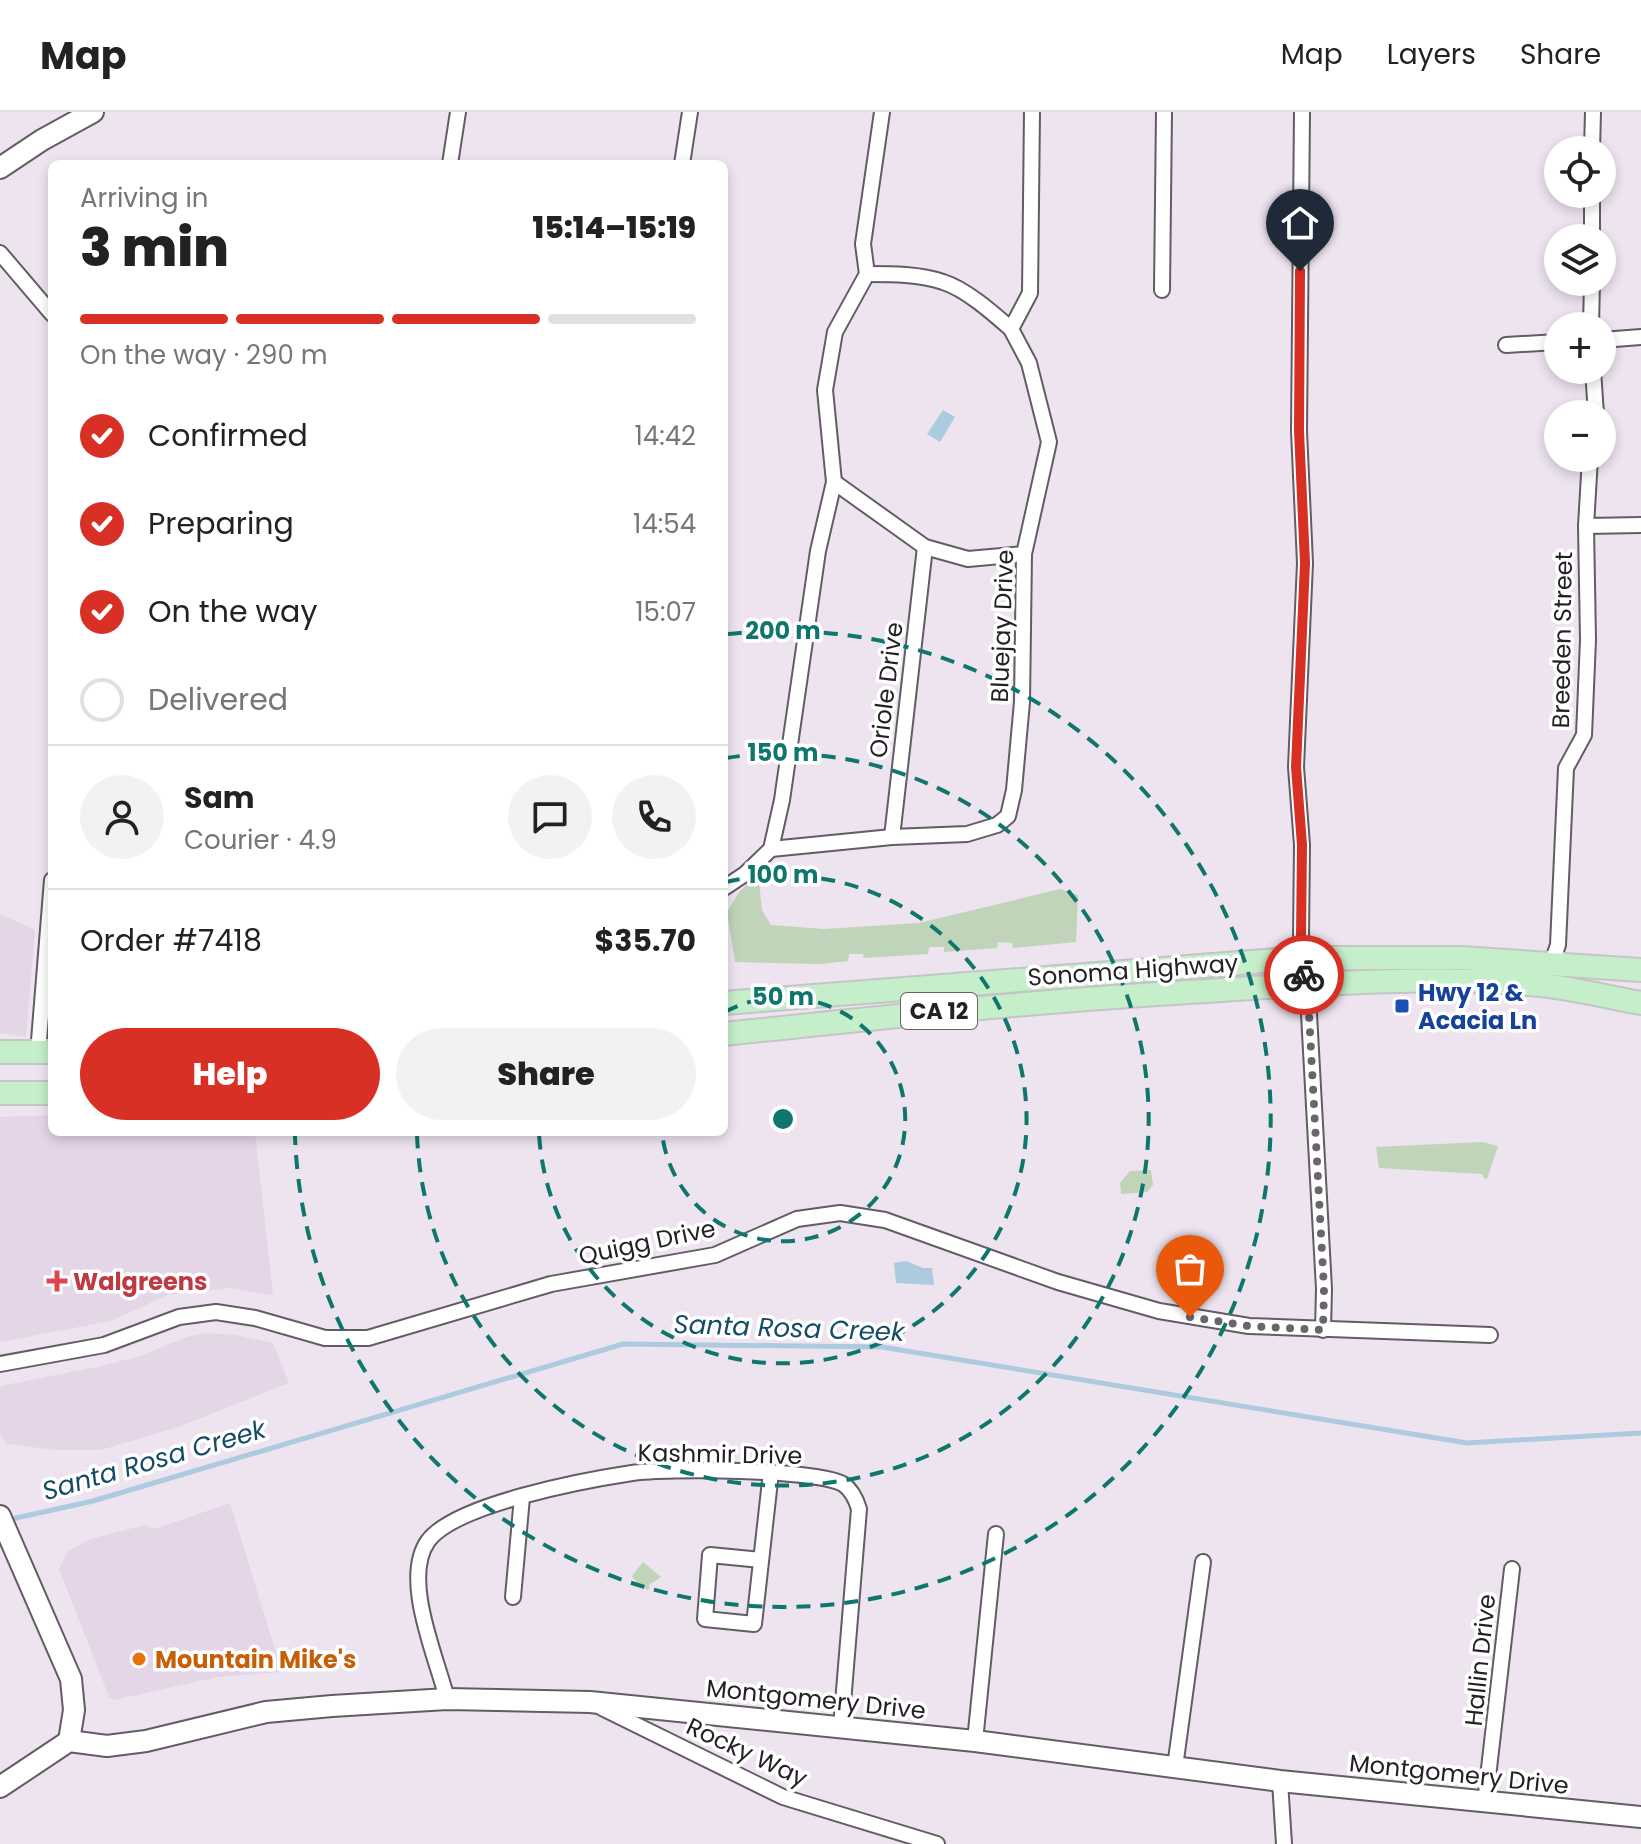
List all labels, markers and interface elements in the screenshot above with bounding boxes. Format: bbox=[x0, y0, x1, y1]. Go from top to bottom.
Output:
text: Map bbox=[40, 29, 127, 82]
text: Map bbox=[1281, 35, 1343, 74]
text: Layers bbox=[1387, 35, 1476, 74]
text: Share bbox=[1520, 35, 1601, 74]
map controls bbox=[1544, 136, 1616, 472]
button: locate bbox=[1544, 136, 1616, 208]
text: Arriving in bbox=[80, 180, 209, 216]
pin bbox=[1266, 189, 1334, 271]
icon: home bbox=[1278, 201, 1322, 245]
text: 15:14–15:19 bbox=[533, 206, 696, 249]
text: 3 min bbox=[80, 211, 229, 284]
button: layers bbox=[1544, 224, 1616, 296]
button: + bbox=[1544, 312, 1616, 384]
text: On the way · 290 m bbox=[80, 337, 328, 373]
button: − bbox=[1544, 400, 1616, 472]
icon: check bbox=[80, 414, 124, 458]
text: Confirmed bbox=[148, 414, 308, 457]
text: 14:42 bbox=[634, 418, 696, 454]
icon: check bbox=[80, 502, 124, 546]
text: Preparing bbox=[148, 502, 294, 545]
text: 14:54 bbox=[633, 506, 696, 542]
street label: Bluejay Drive bbox=[983, 549, 1021, 703]
street label: Breeden Street bbox=[1544, 551, 1580, 729]
icon: check bbox=[80, 590, 124, 634]
text: On the way bbox=[148, 590, 317, 633]
text: 15:07 bbox=[635, 594, 696, 630]
text: 200 m bbox=[745, 614, 821, 647]
street label: Oriole Drive bbox=[861, 620, 911, 760]
text: Delivered bbox=[148, 678, 288, 721]
text: 150 m bbox=[748, 736, 818, 769]
button: person bbox=[80, 775, 164, 859]
button: chat bbox=[508, 775, 592, 859]
button: phone bbox=[612, 775, 696, 859]
text: Sam bbox=[184, 776, 255, 819]
text: Courier · 4.9 bbox=[184, 822, 337, 858]
text: 100 m bbox=[748, 858, 818, 891]
text: Order #7418 bbox=[80, 919, 262, 962]
text: $35.70 bbox=[595, 919, 696, 962]
courier bbox=[1264, 935, 1344, 1015]
street label: Sonoma Highway bbox=[1027, 946, 1240, 994]
icon: bike bbox=[1282, 953, 1326, 997]
place label: Hwy 12 & Acacia Ln bbox=[1418, 976, 1537, 1037]
text: 50 m bbox=[752, 980, 814, 1013]
road number: CA 12 bbox=[901, 993, 977, 1029]
marker: Hwy 12 & Acacia Ln bbox=[1393, 997, 1411, 1015]
button: Help bbox=[80, 1028, 380, 1120]
button: Share bbox=[396, 1028, 696, 1120]
centre of rings bbox=[769, 1105, 797, 1133]
street label: Quigg Drive bbox=[575, 1211, 719, 1273]
pin bbox=[1156, 1235, 1224, 1317]
icon: bag bbox=[1168, 1247, 1212, 1291]
place label: Walgreens bbox=[73, 1265, 207, 1298]
marker: Walgreens bbox=[48, 1272, 66, 1290]
water label: Santa Rosa Creek bbox=[673, 1306, 907, 1350]
water label: Santa Rosa Creek bbox=[38, 1410, 271, 1509]
street label: Kashmir Drive bbox=[637, 1436, 803, 1472]
street label: Hallin Drive bbox=[1457, 1592, 1503, 1728]
place label: Mountain Mike's bbox=[155, 1643, 356, 1676]
marker: Mountain Mike's bbox=[130, 1650, 148, 1668]
street label: Montgomery Drive bbox=[705, 1671, 927, 1727]
street label: Rocky Way bbox=[681, 1710, 813, 1795]
street label: Montgomery Drive bbox=[1348, 1746, 1570, 1802]

